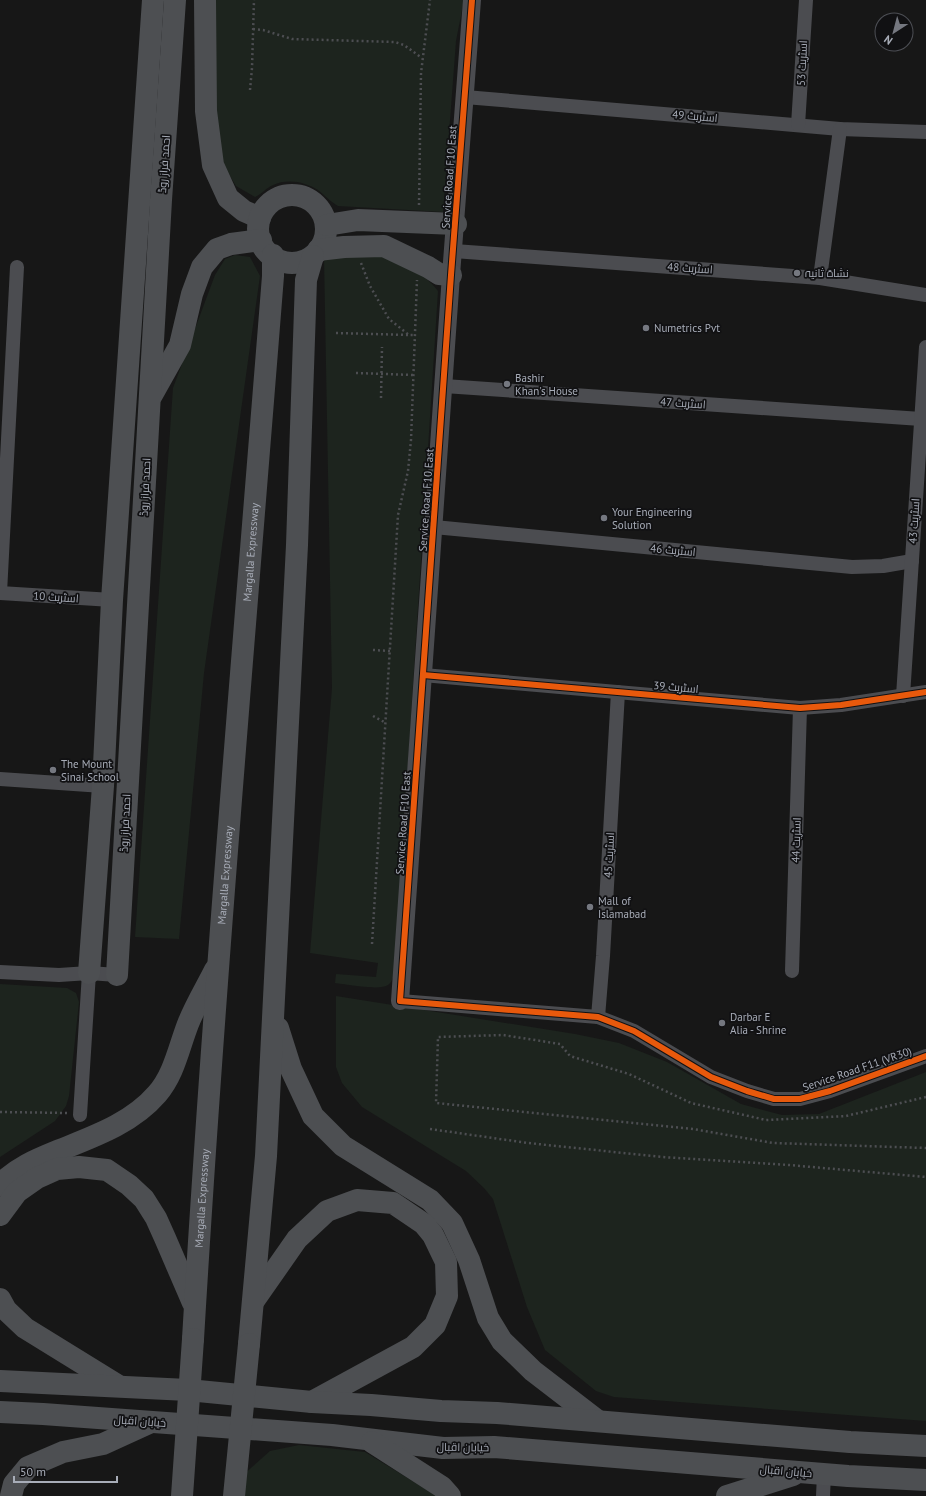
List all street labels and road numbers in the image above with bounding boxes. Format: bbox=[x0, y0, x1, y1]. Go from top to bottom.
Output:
street label: اسٹریٹ 53 bbox=[794, 40, 810, 86]
street label: اسٹریٹ 49 bbox=[672, 107, 718, 125]
street label: Service Road F10 East bbox=[438, 125, 460, 229]
street label: احمد فراز روڈ bbox=[155, 134, 173, 194]
street label: اسٹریٹ 48 bbox=[667, 259, 713, 277]
street label: اسٹریٹ 47 bbox=[660, 394, 706, 412]
street label: Service Road F10 East bbox=[415, 448, 437, 552]
street label: احمد فراز روڈ bbox=[136, 458, 154, 516]
street label: اسٹریٹ 43 bbox=[905, 498, 923, 544]
street label: Margalla Expressway bbox=[240, 501, 262, 602]
street label: اسٹریٹ 46 bbox=[650, 541, 696, 559]
street label: اسٹریٹ 10 bbox=[33, 588, 79, 606]
street label: اسٹریٹ 39 bbox=[653, 678, 699, 696]
street label: Service Road F10 East bbox=[392, 771, 414, 875]
street label: احمد فراز روڈ bbox=[116, 794, 134, 852]
street label: اسٹریٹ 44 bbox=[788, 817, 804, 863]
street label: Margalla Expressway bbox=[214, 824, 236, 925]
street label: اسٹریٹ 45 bbox=[601, 832, 617, 878]
street label: Service Road F11 (VR30) bbox=[801, 1044, 913, 1094]
street label: Margalla Expressway bbox=[192, 1148, 212, 1248]
street label: خیابان اقبال bbox=[113, 1412, 167, 1430]
street label: خیابان اقبال bbox=[437, 1440, 489, 1454]
street label: خیابان اقبال bbox=[759, 1462, 813, 1480]

